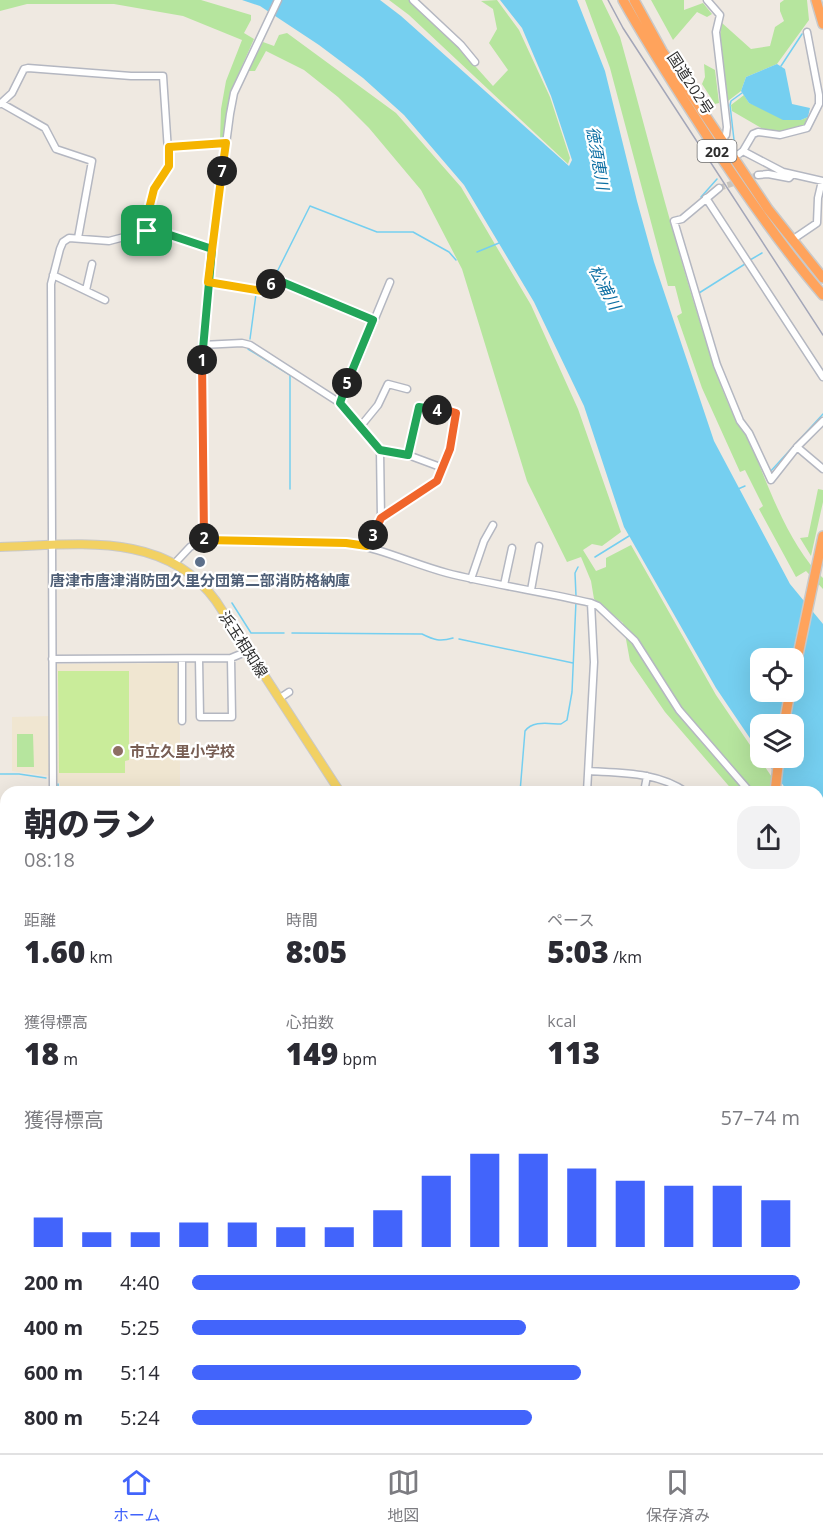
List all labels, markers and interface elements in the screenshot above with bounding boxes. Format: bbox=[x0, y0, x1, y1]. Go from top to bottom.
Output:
street label: 国道202号 bbox=[663, 48, 719, 118]
water label: 徳須恵川 bbox=[582, 125, 615, 193]
road number: 202 bbox=[698, 140, 736, 162]
pin: 7 bbox=[207, 156, 237, 186]
text: 7 bbox=[217, 160, 227, 182]
pin bbox=[121, 205, 172, 256]
icon: arrive bbox=[130, 214, 163, 247]
water label: 松浦川 bbox=[584, 261, 627, 315]
pin: 6 bbox=[256, 269, 286, 299]
text: 6 bbox=[266, 273, 276, 295]
pin: 1 bbox=[187, 345, 217, 375]
text: 1 bbox=[197, 349, 207, 371]
pin: 5 bbox=[332, 368, 362, 398]
text: 5 bbox=[342, 372, 352, 394]
pin: 4 bbox=[422, 395, 452, 425]
text: 4 bbox=[432, 399, 442, 421]
pin: 3 bbox=[358, 520, 388, 550]
pin: 2 bbox=[189, 523, 219, 553]
text: 3 bbox=[368, 524, 378, 546]
text: 2 bbox=[199, 527, 209, 549]
marker: 唐津市唐津消防団久里分団第二部消防格納庫 bbox=[193, 555, 207, 569]
place label: 唐津市唐津消防団久里分団第二部消防格納庫 bbox=[50, 570, 350, 590]
street label: 浜玉相知線 bbox=[215, 607, 273, 681]
map controls bbox=[750, 648, 804, 768]
button: locate bbox=[750, 648, 804, 702]
button: layers bbox=[750, 714, 804, 768]
place label: 市立久里小学校 bbox=[130, 741, 235, 761]
marker: 市立久里小学校 bbox=[111, 744, 125, 758]
text: 朝のラン bbox=[24, 801, 156, 846]
button: share bbox=[737, 806, 800, 869]
text: 08:18 bbox=[24, 846, 75, 873]
text: 距離 bbox=[24, 909, 56, 931]
text: 時間 bbox=[286, 909, 318, 931]
text: ペース bbox=[547, 909, 595, 931]
text: 1.60 bbox=[24, 931, 85, 972]
text: 8:05 bbox=[286, 931, 347, 972]
text: 5:03 bbox=[547, 931, 609, 972]
text: km bbox=[85, 946, 113, 968]
text: /km bbox=[609, 946, 642, 968]
text: kcal bbox=[547, 1010, 576, 1032]
text: 獲得標高 bbox=[24, 1011, 88, 1033]
text: 心拍数 bbox=[286, 1011, 334, 1033]
text: 113 bbox=[547, 1032, 600, 1073]
text: 18 bbox=[24, 1033, 59, 1074]
text: 149 bbox=[286, 1033, 338, 1074]
text: m bbox=[59, 1048, 78, 1070]
text: bpm bbox=[338, 1048, 377, 1070]
text: 57–74 m bbox=[721, 1104, 800, 1131]
text: 獲得標高 bbox=[24, 1106, 104, 1133]
text: 200 m bbox=[24, 1269, 83, 1296]
text: 4:40 bbox=[120, 1269, 160, 1296]
text: 400 m bbox=[24, 1314, 83, 1341]
text: 5:25 bbox=[120, 1314, 160, 1341]
text: 600 m bbox=[24, 1359, 83, 1386]
text: 5:14 bbox=[120, 1359, 160, 1386]
text: 800 m bbox=[24, 1404, 83, 1431]
text: 5:24 bbox=[120, 1404, 160, 1431]
tab: ホーム bbox=[113, 1466, 161, 1526]
tab: 地図 bbox=[387, 1466, 420, 1526]
tab: 保存済み bbox=[646, 1466, 710, 1526]

